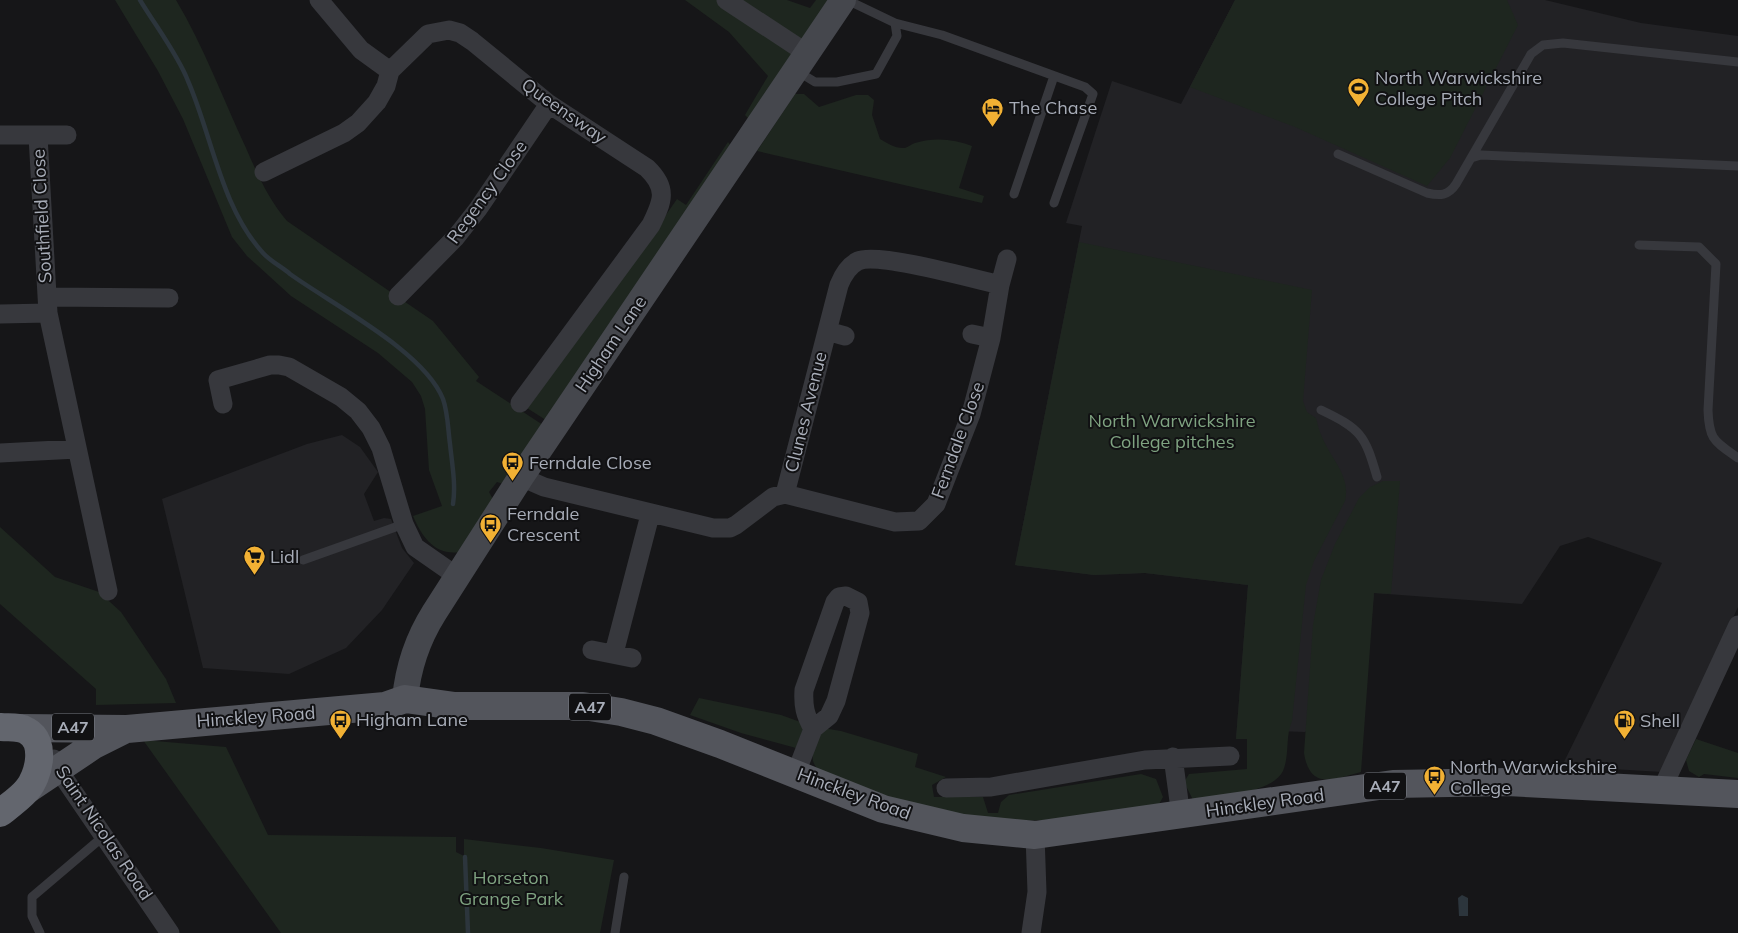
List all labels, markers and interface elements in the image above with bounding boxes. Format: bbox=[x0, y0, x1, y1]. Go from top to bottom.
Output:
place label: North Warwickshire College Pitch bbox=[1375, 66, 1542, 110]
street label: Queensway bbox=[517, 73, 612, 149]
sports icon: North Warwickshire College Pitch bbox=[1347, 76, 1371, 107]
hotel icon: The Chase bbox=[981, 96, 1005, 127]
place label: The Chase bbox=[1009, 96, 1097, 119]
street label: Regency Close bbox=[441, 136, 532, 248]
street label: Southfield Close bbox=[27, 148, 56, 284]
street label: Higham Lane bbox=[570, 291, 651, 396]
street label: Clunes Avenue bbox=[779, 349, 832, 475]
street label: Ferndale Close bbox=[926, 378, 989, 501]
park label: North Warwickshire College pitches bbox=[1088, 409, 1256, 453]
bus stop icon: Ferndale Close bbox=[501, 451, 525, 482]
place label: Ferndale Close bbox=[529, 451, 652, 474]
place label: Ferndale Crescent bbox=[507, 502, 580, 546]
bus stop icon: Ferndale Crescent bbox=[479, 512, 503, 543]
supermarket icon: Lidl bbox=[242, 545, 266, 576]
place label: Lidl bbox=[270, 545, 299, 568]
road number: A47 bbox=[569, 694, 611, 720]
street label: Hinckley Road bbox=[196, 701, 316, 732]
bus stop icon: Higham Lane bbox=[328, 708, 352, 739]
place label: Higham Lane bbox=[356, 708, 468, 731]
fuel station icon: Shell bbox=[1612, 709, 1636, 740]
place label: Shell bbox=[1640, 709, 1680, 732]
road number: A47 bbox=[52, 714, 94, 740]
place label: North Warwickshire College bbox=[1450, 755, 1617, 799]
street label: Saint Nicolas Road bbox=[51, 761, 158, 904]
street label: Hinckley Road bbox=[794, 762, 914, 825]
bus stop icon: North Warwickshire College bbox=[1422, 765, 1446, 796]
road number: A47 bbox=[1364, 772, 1406, 799]
street label: Hinckley Road bbox=[1204, 783, 1326, 822]
park label: Horseton Grange Park bbox=[459, 866, 564, 910]

